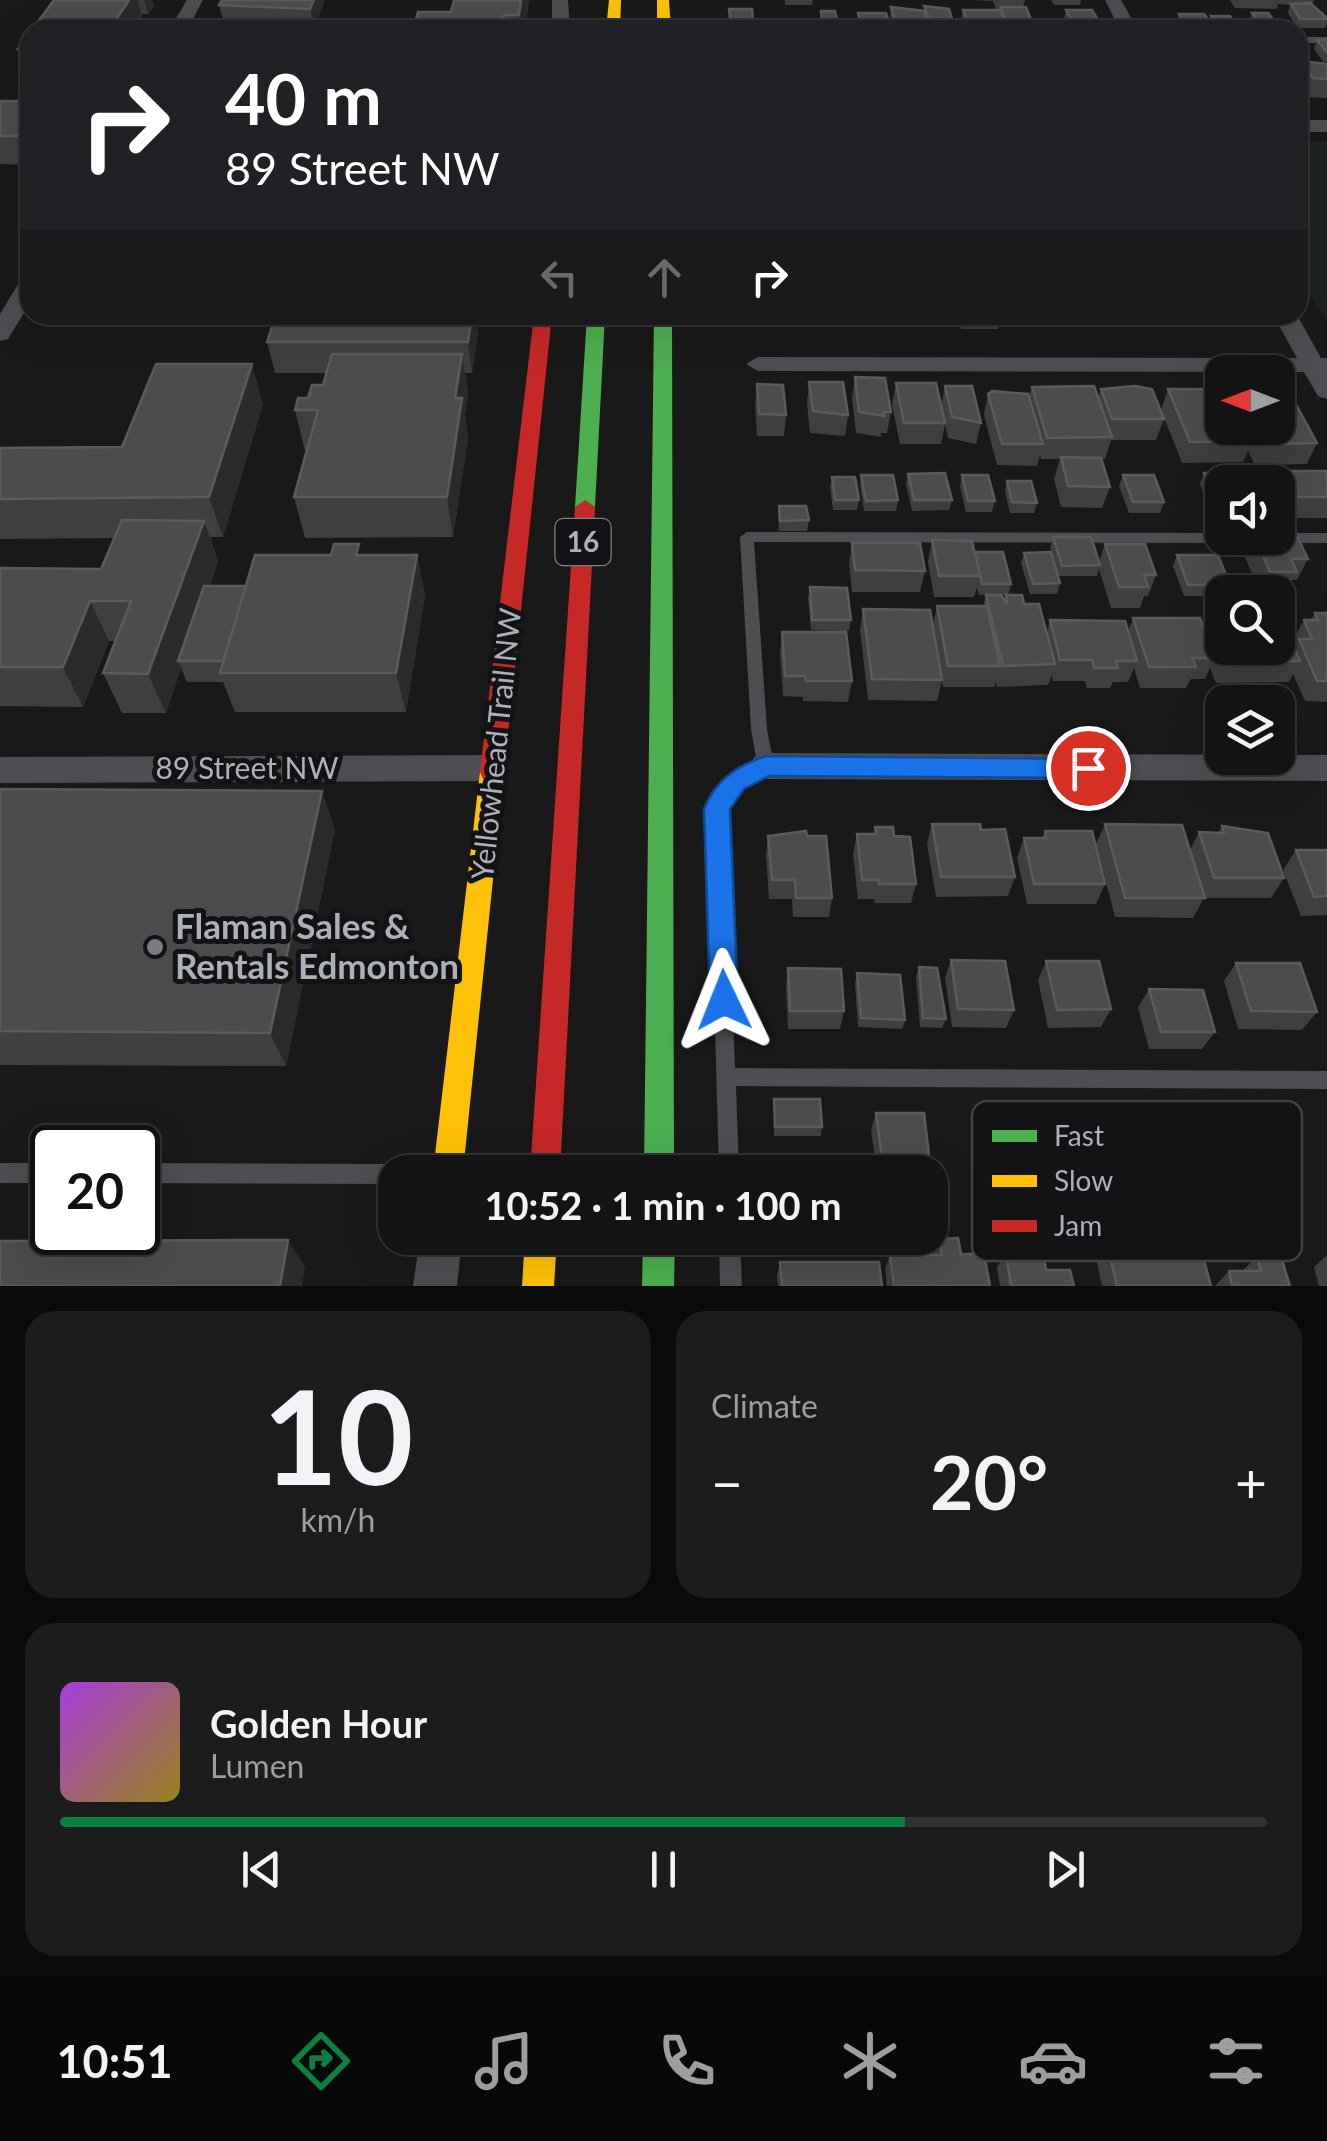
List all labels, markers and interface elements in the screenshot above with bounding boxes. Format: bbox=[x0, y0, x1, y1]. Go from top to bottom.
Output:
text: 40 m bbox=[225, 56, 382, 140]
icon: right bbox=[60, 60, 190, 190]
text: 89 Street NW bbox=[225, 141, 500, 195]
icon: left bbox=[532, 250, 587, 305]
icon: ahead bbox=[637, 250, 692, 305]
icon: right bbox=[742, 250, 797, 305]
north arrow bbox=[1205, 355, 1295, 445]
map controls bbox=[1205, 355, 1295, 775]
button: sound bbox=[1205, 465, 1295, 555]
road number: 16 bbox=[556, 519, 610, 565]
button: search bbox=[1205, 575, 1295, 665]
street label: Yellowhead Trail NW bbox=[463, 606, 527, 881]
button: layers bbox=[1205, 685, 1295, 775]
pin bbox=[1046, 726, 1131, 811]
icon: arrive bbox=[1061, 741, 1116, 796]
street label: 89 Street NW bbox=[155, 749, 339, 785]
place label: Flaman Sales & Rentals Edmonton bbox=[175, 904, 459, 986]
marker: Flaman Sales & Rentals Edmonton bbox=[144, 936, 166, 958]
position arrow bbox=[672, 948, 776, 1052]
legend bbox=[972, 1101, 1302, 1261]
text: Fast bbox=[1054, 1118, 1104, 1152]
speed limit sign: 20 bbox=[30, 1125, 160, 1255]
text: Slow bbox=[1054, 1163, 1113, 1197]
text: 10:52 · 1 min · 100 m bbox=[484, 1182, 842, 1228]
text: Jam bbox=[1054, 1208, 1102, 1242]
text: 10 bbox=[263, 1357, 413, 1513]
text: Climate bbox=[711, 1386, 818, 1425]
text: 20° bbox=[930, 1436, 1048, 1526]
text: − bbox=[711, 1449, 743, 1515]
text: + bbox=[1235, 1449, 1267, 1515]
text: km/h bbox=[301, 1500, 375, 1539]
text: Golden Hour bbox=[210, 1700, 427, 1746]
text: Lumen bbox=[210, 1746, 304, 1785]
icon: previous bbox=[234, 1842, 289, 1897]
icon: pause bbox=[636, 1842, 691, 1897]
icon: next bbox=[1038, 1842, 1093, 1897]
icon: directions bbox=[286, 2026, 356, 2096]
icon: music bbox=[469, 2026, 539, 2096]
icon: phone bbox=[652, 2026, 722, 2096]
icon: climate bbox=[835, 2026, 905, 2096]
icon: car bbox=[1018, 2026, 1088, 2096]
icon: filters bbox=[1201, 2026, 1271, 2096]
text: 10:51 bbox=[57, 2034, 173, 2088]

